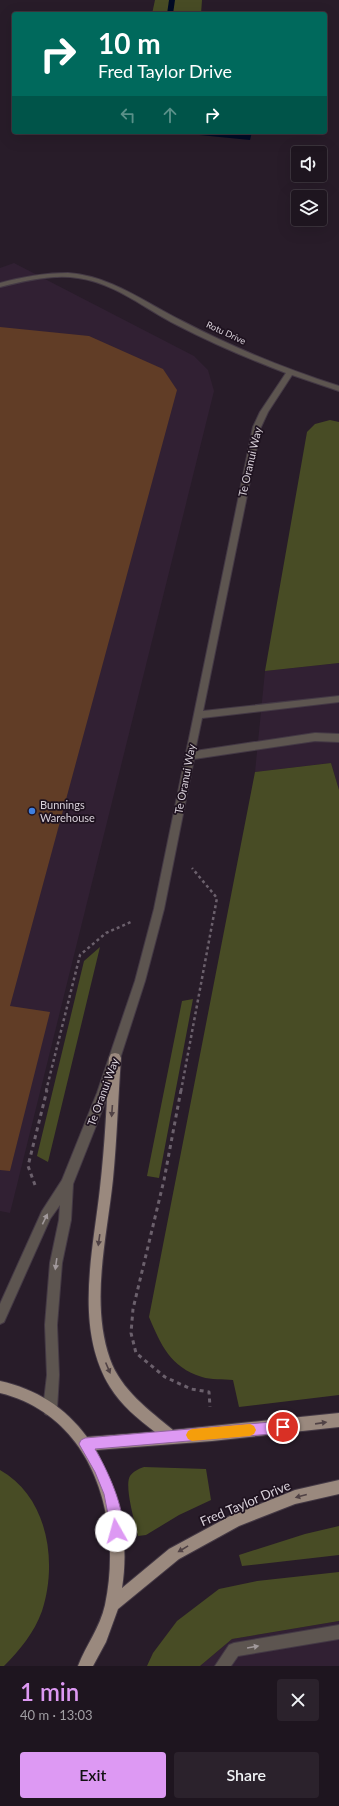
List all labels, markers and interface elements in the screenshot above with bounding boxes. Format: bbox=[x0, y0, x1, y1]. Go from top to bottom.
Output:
text: 10 m bbox=[98, 26, 161, 60]
icon: right bbox=[32, 28, 84, 80]
text: Fred Taylor Drive bbox=[98, 60, 232, 82]
icon: left bbox=[117, 104, 139, 126]
icon: ahead bbox=[159, 104, 181, 126]
icon: right bbox=[201, 104, 223, 126]
map controls bbox=[291, 146, 327, 226]
button: sound bbox=[291, 146, 327, 182]
button: layers bbox=[291, 190, 327, 226]
street label: Rotu Drive bbox=[205, 319, 248, 347]
street label: Te Oranui Way bbox=[235, 425, 264, 498]
street label: Te Oranui Way bbox=[171, 742, 198, 815]
place label: Bunnings Warehouse bbox=[40, 798, 95, 824]
marker: Bunnings Warehouse bbox=[27, 806, 37, 816]
street label: Te Oranui Way bbox=[84, 1056, 121, 1128]
one-way arrow bbox=[108, 1105, 115, 1117]
one-way arrow bbox=[42, 1213, 48, 1224]
one-way arrow bbox=[96, 1234, 102, 1246]
one-way arrow bbox=[53, 1258, 59, 1271]
one-way arrow bbox=[106, 1363, 112, 1375]
pin bbox=[266, 1410, 300, 1444]
icon: arrive bbox=[272, 1416, 294, 1438]
one-way arrow bbox=[315, 1420, 327, 1426]
street label: Fred Taylor Drive bbox=[197, 1477, 293, 1529]
one-way arrow bbox=[295, 1493, 307, 1499]
position arrow bbox=[95, 1510, 137, 1552]
one-way arrow bbox=[177, 1545, 189, 1552]
one-way arrow bbox=[247, 1644, 259, 1650]
text: 1 min bbox=[20, 1677, 79, 1706]
button: close bbox=[277, 1679, 319, 1721]
text: 40 m · 13:03 bbox=[20, 1707, 93, 1723]
button: Exit bbox=[20, 1752, 166, 1798]
button: Share bbox=[174, 1752, 319, 1798]

